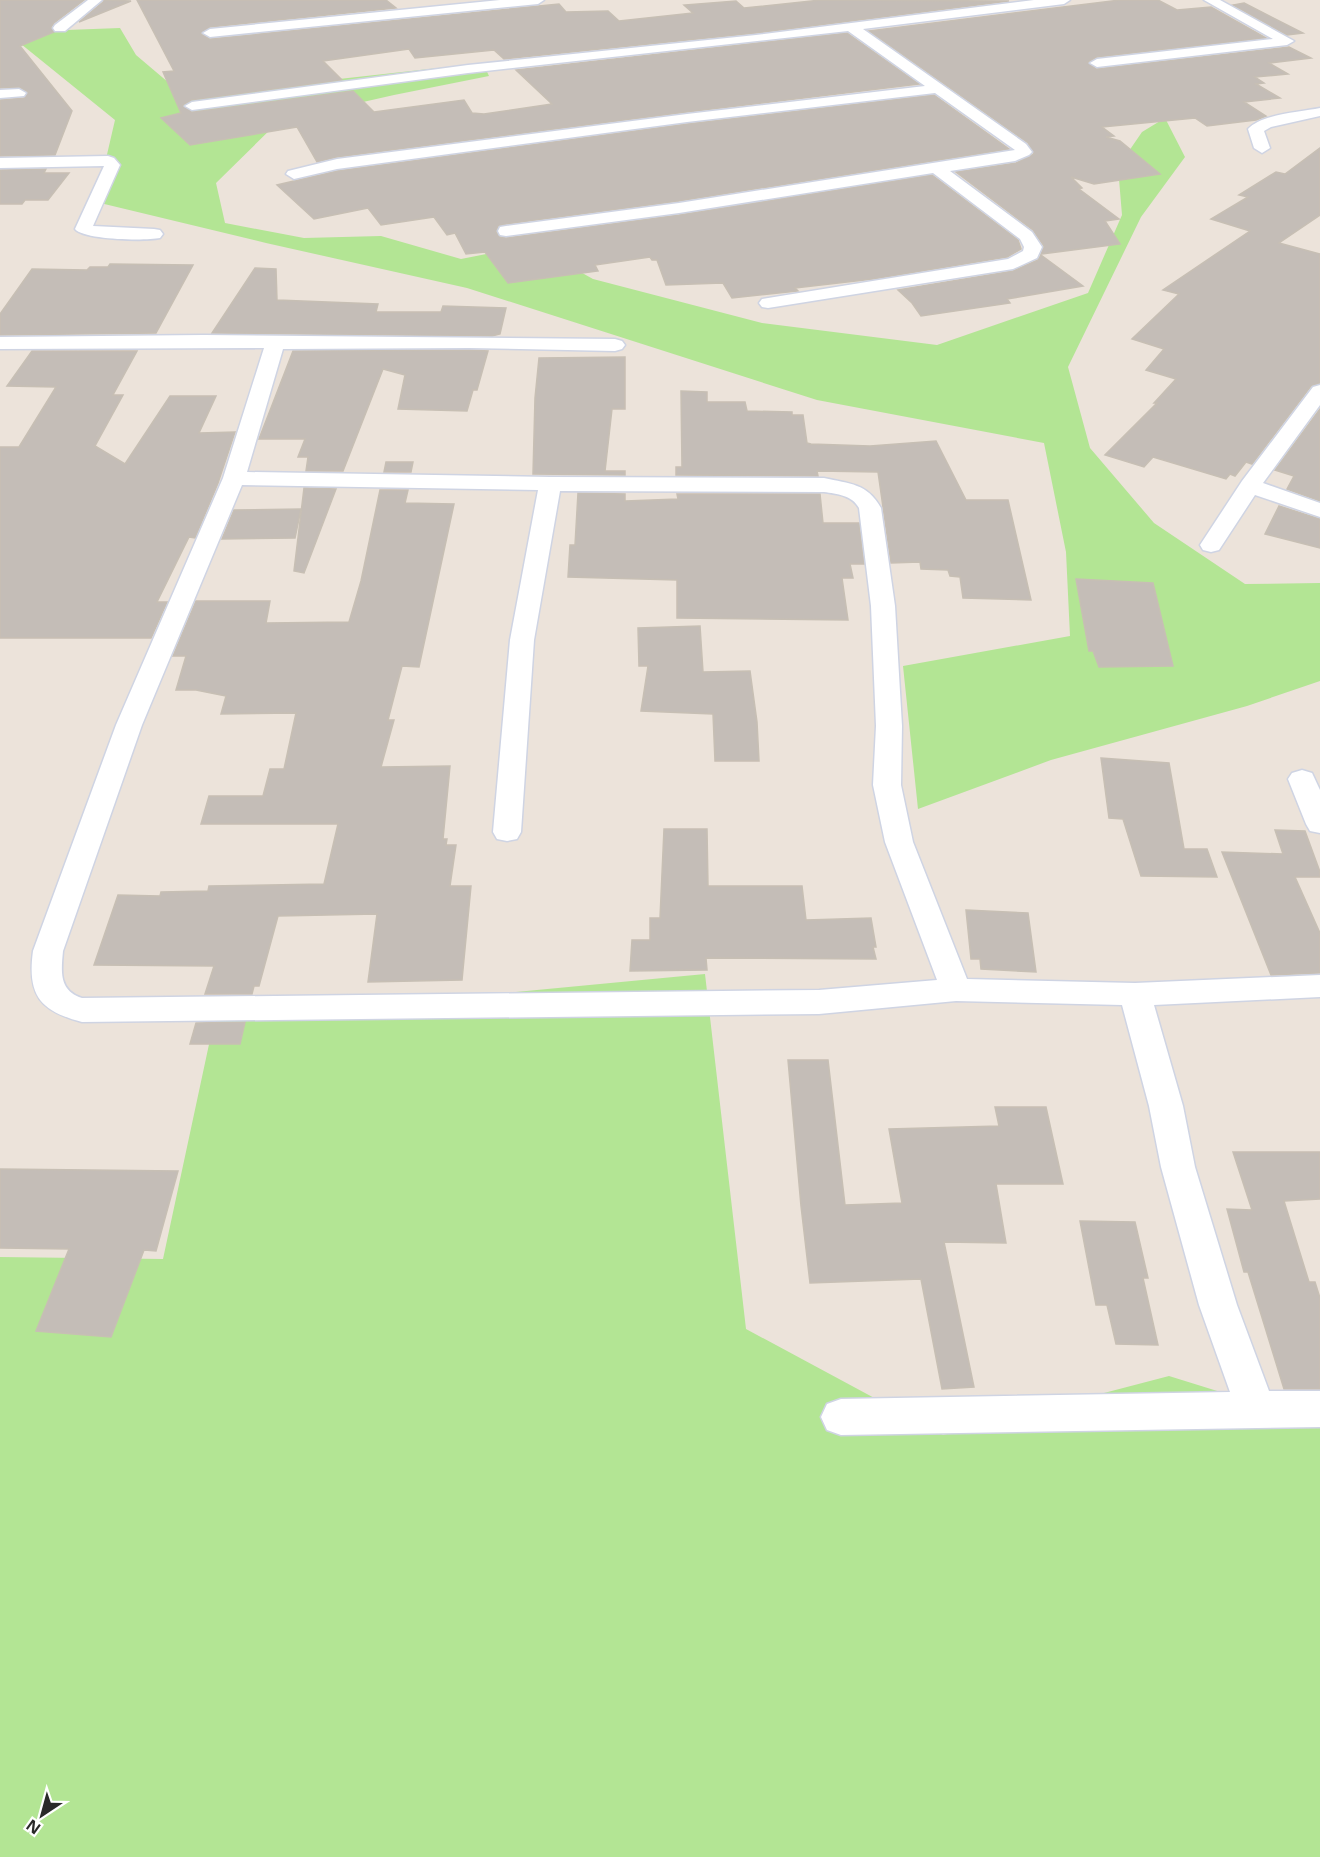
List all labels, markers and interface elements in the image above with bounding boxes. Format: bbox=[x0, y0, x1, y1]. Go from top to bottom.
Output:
north arrow bbox=[12, 1785, 72, 1845]
text: N bbox=[21, 1814, 45, 1840]

